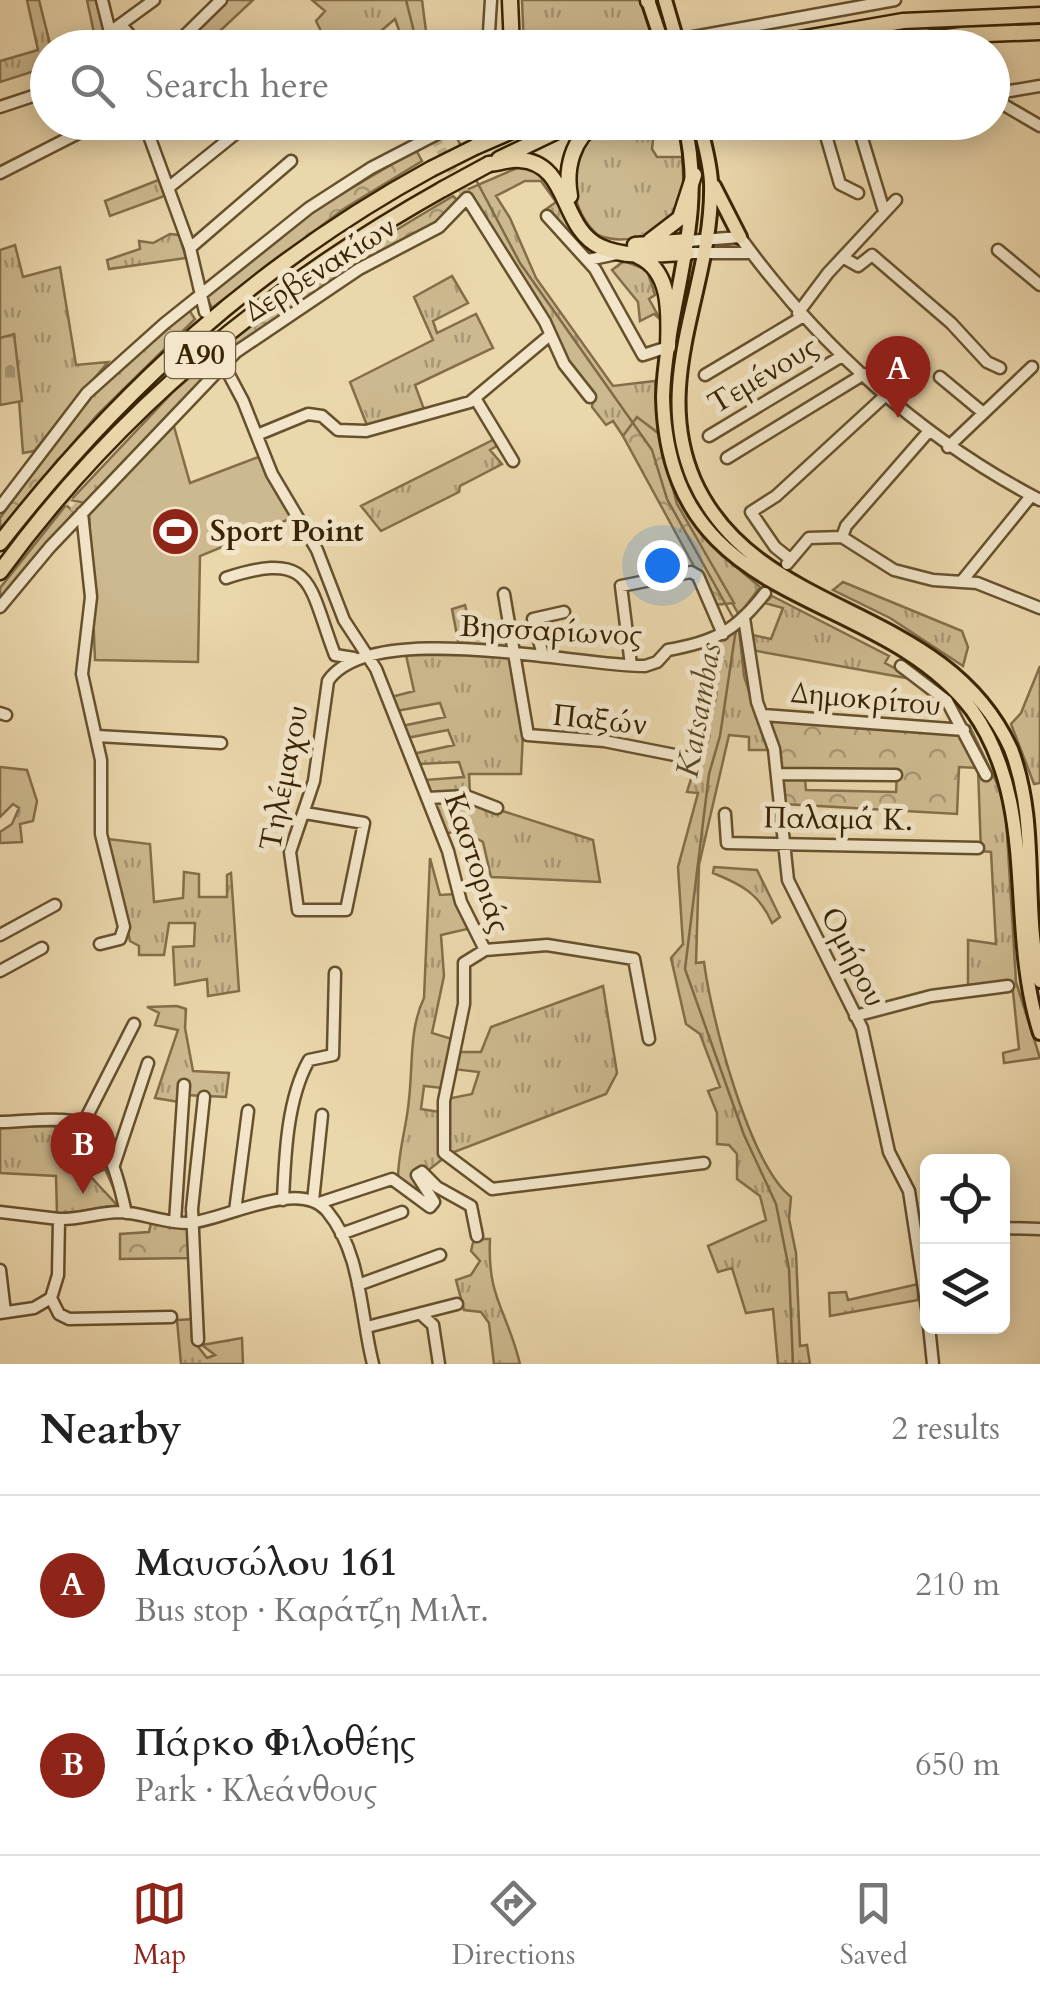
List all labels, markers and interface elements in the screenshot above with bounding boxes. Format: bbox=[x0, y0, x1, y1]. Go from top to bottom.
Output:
search box bbox=[30, 30, 1010, 140]
icon: search bbox=[65, 58, 120, 113]
text: Search here bbox=[145, 59, 329, 111]
street label: Δερβενακίων bbox=[237, 206, 403, 332]
street label: Τεμένους bbox=[700, 326, 826, 424]
road number: Α90 bbox=[165, 332, 235, 378]
pin: A bbox=[866, 336, 930, 418]
sports icon: Sport Point bbox=[149, 505, 201, 557]
place label: Sport Point bbox=[210, 511, 364, 552]
your location bbox=[637, 540, 688, 591]
street label: Βησσαρίωνος bbox=[459, 606, 643, 656]
water label: Katsambas bbox=[665, 639, 733, 781]
street label: Δημοκρίτου bbox=[789, 672, 943, 726]
street label: Παξών bbox=[551, 695, 649, 745]
street label: Τηλέμαχου bbox=[250, 702, 318, 854]
street label: Καστοριάς bbox=[434, 787, 520, 939]
street label: Παλαμά Κ. bbox=[763, 797, 913, 841]
street label: Ομήρου bbox=[810, 900, 896, 1014]
pin: B bbox=[51, 1112, 116, 1194]
map controls bbox=[920, 1154, 1010, 1334]
button: locate bbox=[920, 1154, 1010, 1244]
button: layers bbox=[920, 1244, 1010, 1334]
text: Nearby bbox=[40, 1401, 182, 1458]
text: 2 results bbox=[892, 1407, 1000, 1451]
text: Μαυσώλου 161 bbox=[135, 1537, 398, 1589]
text: A bbox=[60, 1563, 85, 1607]
text: 210 m bbox=[915, 1563, 1000, 1607]
text: Bus stop · Καράτζη Μιλτ. bbox=[135, 1589, 489, 1633]
text: Πάρκο Φιλοθέης bbox=[135, 1717, 416, 1769]
text: B bbox=[61, 1743, 84, 1787]
text: 650 m bbox=[915, 1743, 1000, 1787]
text: Park · Κλεάνθους bbox=[135, 1769, 377, 1813]
tab: Map bbox=[132, 1876, 187, 1974]
tab: Directions bbox=[452, 1876, 575, 1974]
tab: Saved bbox=[840, 1876, 908, 1974]

